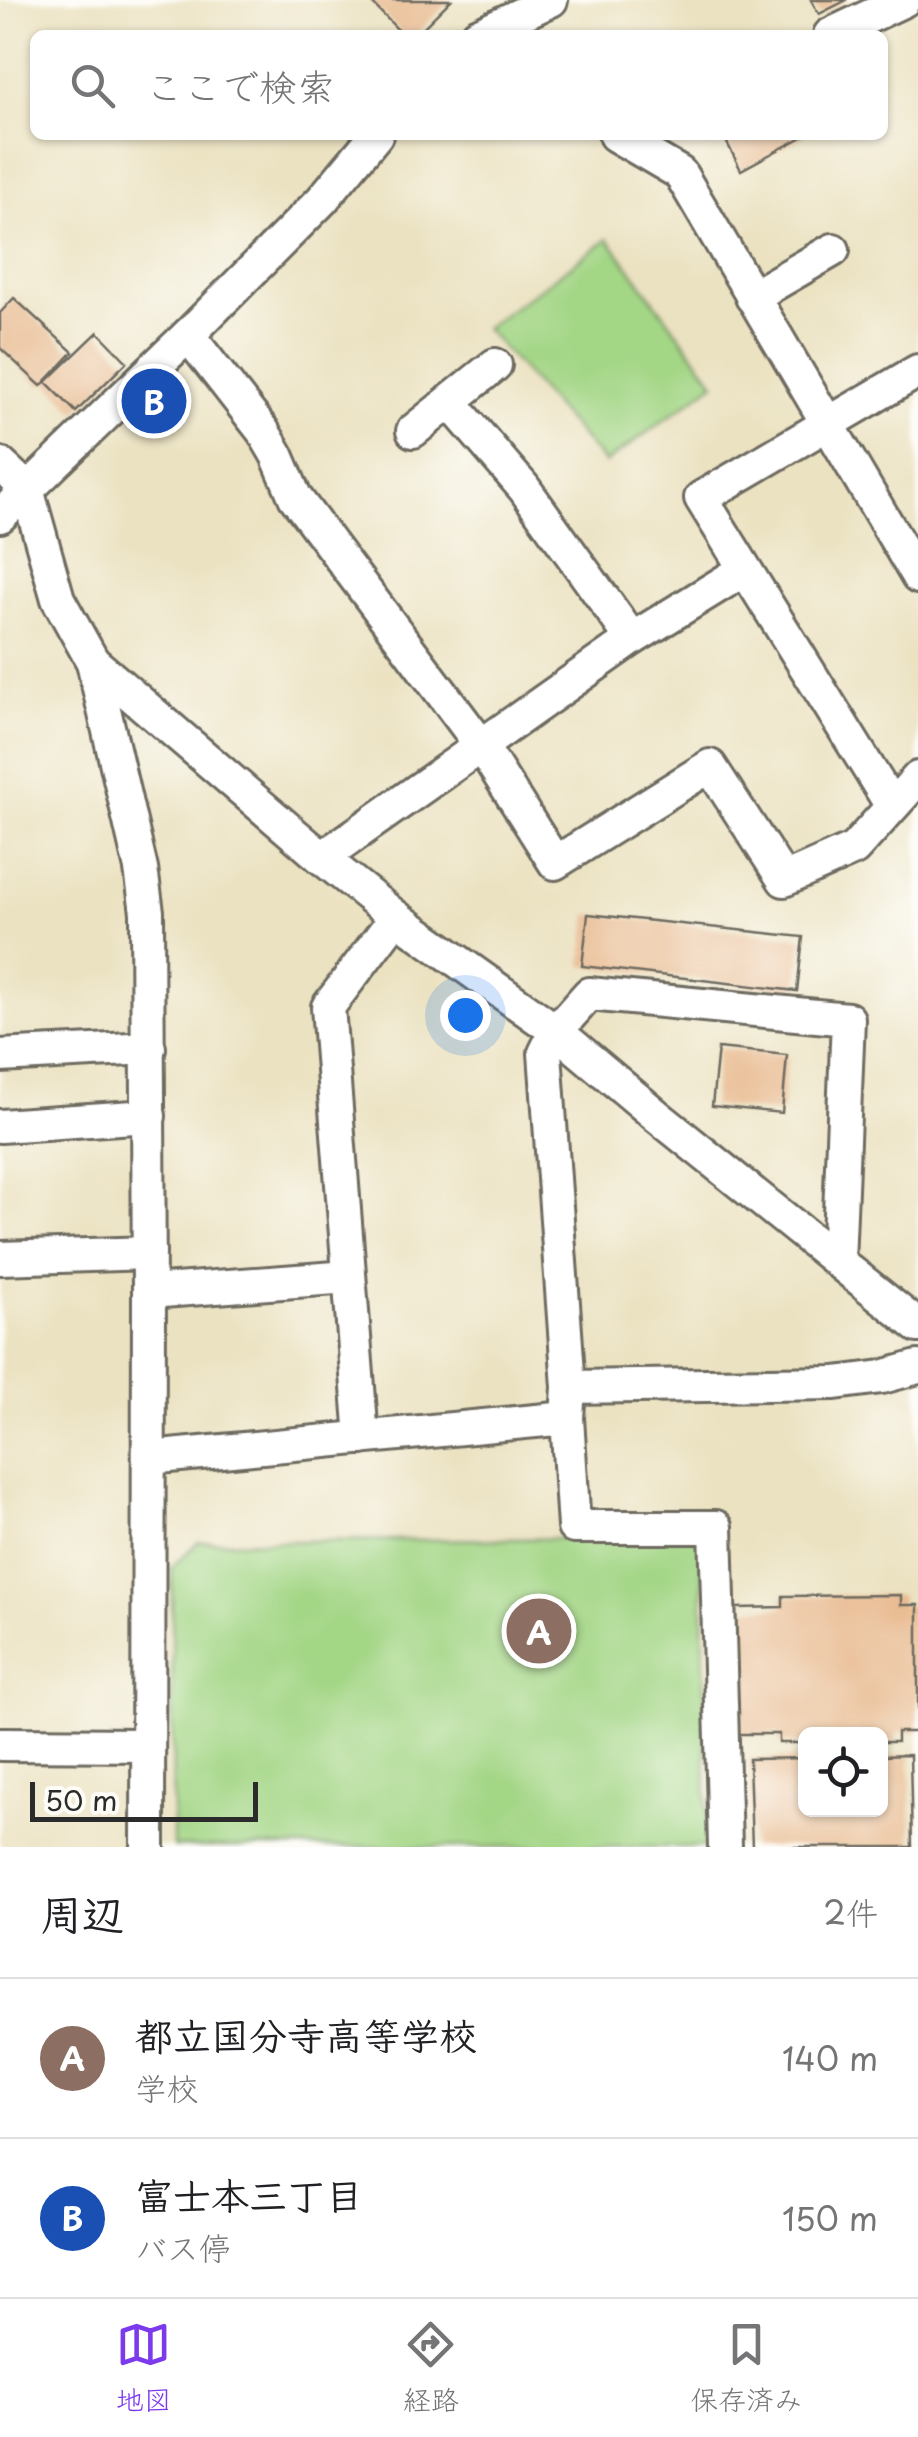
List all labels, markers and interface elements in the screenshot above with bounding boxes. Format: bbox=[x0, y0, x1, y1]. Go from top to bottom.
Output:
search box bbox=[30, 30, 888, 140]
text: ここで検索 bbox=[145, 57, 335, 114]
icon: search bbox=[65, 58, 120, 113]
pin: B bbox=[122, 364, 186, 438]
your location bbox=[440, 990, 491, 1041]
pin: A bbox=[506, 1594, 572, 1668]
map controls bbox=[798, 1727, 888, 1817]
button: locate bbox=[798, 1727, 888, 1817]
scale bar bbox=[30, 1777, 258, 1822]
text: 50 m bbox=[45, 1778, 118, 1821]
text: 周辺 bbox=[40, 1881, 124, 1944]
text: 2件 bbox=[823, 1888, 878, 1936]
text: 都立国分寺高等学校 bbox=[135, 2006, 477, 2063]
text: A bbox=[60, 2034, 85, 2082]
text: 140 m bbox=[782, 2034, 878, 2082]
text: 学校 bbox=[135, 2063, 199, 2111]
text: 富士本三丁目 bbox=[135, 2166, 363, 2223]
text: B bbox=[62, 2194, 83, 2242]
text: 150 m bbox=[782, 2194, 878, 2242]
text: バス停 bbox=[135, 2223, 231, 2271]
tab: 地図 bbox=[116, 2317, 172, 2420]
tab: 経路 bbox=[403, 2317, 459, 2420]
tab: 保存済み bbox=[690, 2317, 802, 2420]

